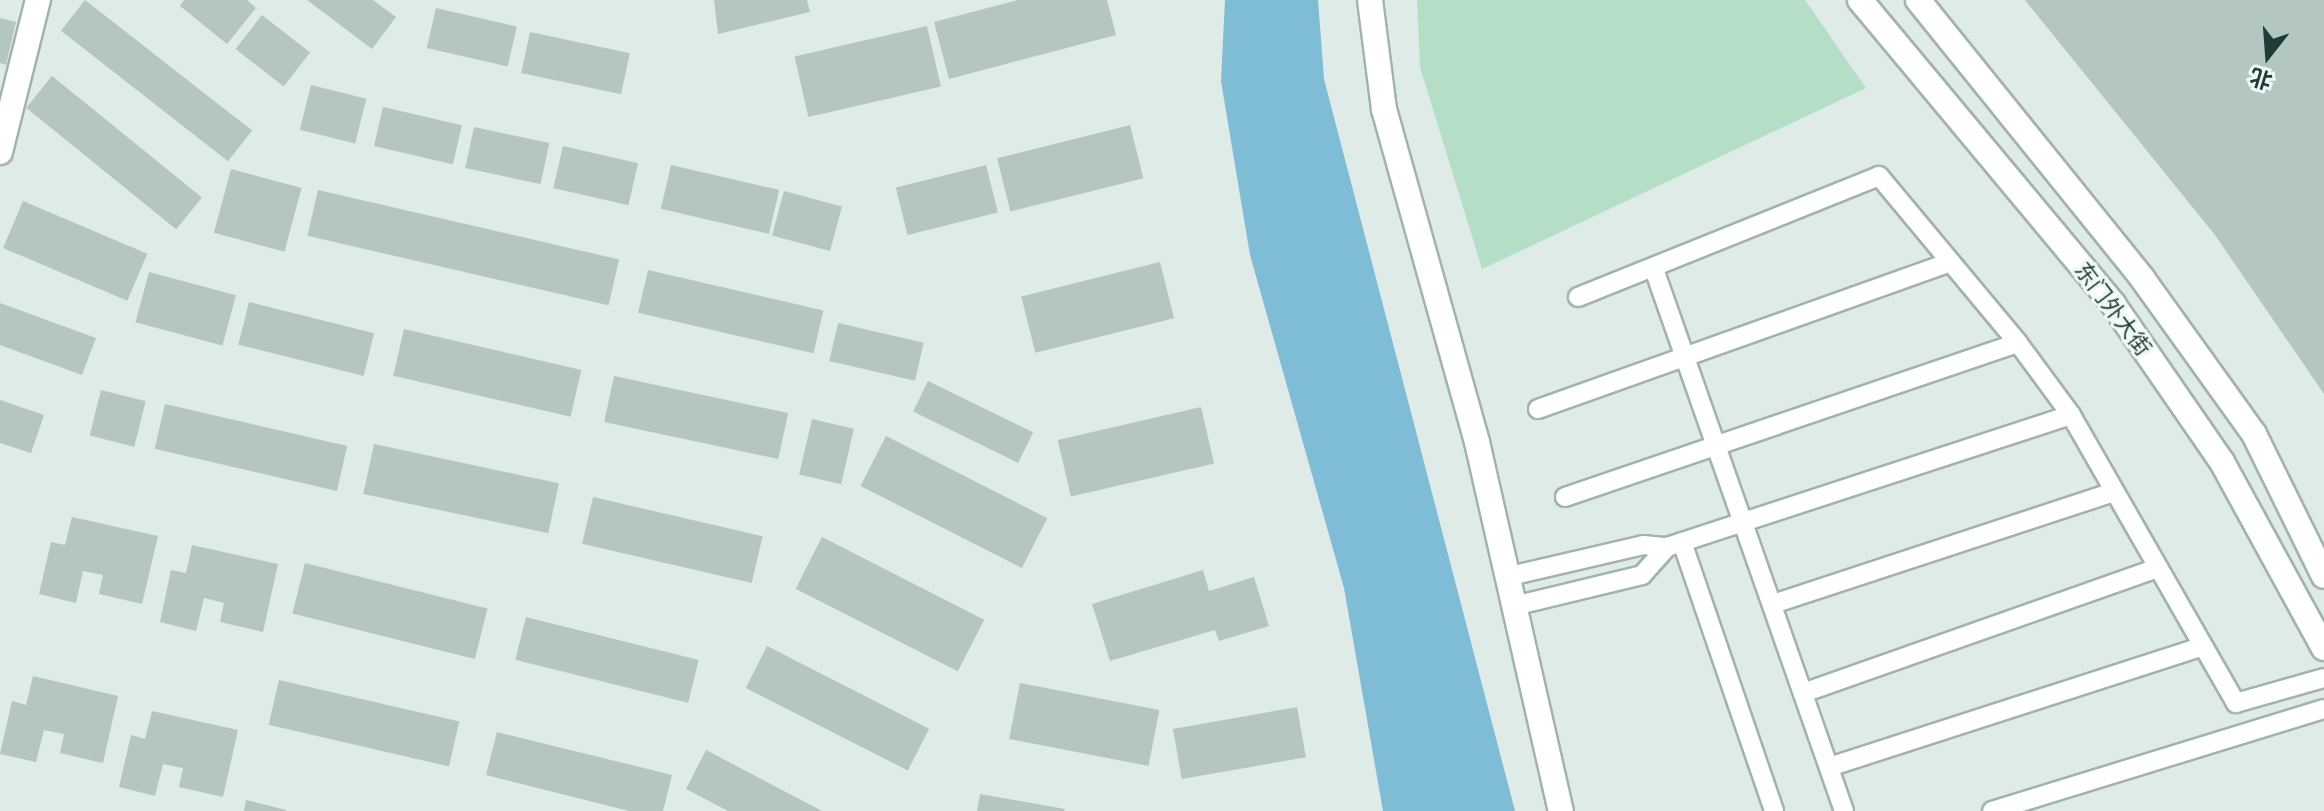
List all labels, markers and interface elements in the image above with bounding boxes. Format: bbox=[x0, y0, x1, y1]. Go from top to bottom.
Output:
north arrow bbox=[2228, 16, 2308, 96]
text: 北 bbox=[2246, 62, 2276, 96]
street label: 东门外大街 bbox=[2069, 257, 2157, 361]

